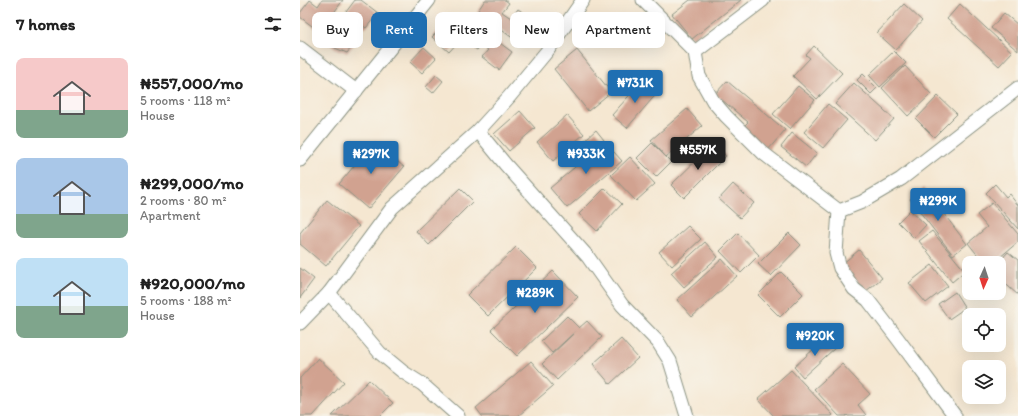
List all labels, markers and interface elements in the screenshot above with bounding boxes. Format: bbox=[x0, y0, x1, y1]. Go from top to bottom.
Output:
chip: Buy bbox=[312, 12, 363, 48]
chip: Rent bbox=[371, 12, 427, 48]
chip: Filters bbox=[435, 12, 502, 48]
chip: New bbox=[510, 12, 564, 48]
chip: Apartment bbox=[572, 12, 665, 48]
icon: filters bbox=[262, 13, 284, 35]
text: 7 homes bbox=[16, 14, 76, 34]
pin: ₦731K bbox=[607, 70, 663, 104]
text: ₦557,000/mo bbox=[140, 73, 243, 93]
icon: home bbox=[48, 74, 96, 122]
text: ₦731K bbox=[617, 75, 653, 90]
text: 5 rooms · 118 m² bbox=[140, 93, 231, 108]
text: House bbox=[140, 108, 175, 123]
pin: ₦557K bbox=[670, 137, 726, 171]
pin: ₦297K bbox=[343, 141, 399, 175]
pin: ₦933K bbox=[558, 141, 614, 175]
text: ₦557K bbox=[679, 142, 717, 157]
text: ₦297K bbox=[352, 146, 390, 161]
text: ₦933K bbox=[567, 146, 605, 161]
text: ₦299,000/mo bbox=[140, 173, 244, 193]
icon: home bbox=[48, 174, 96, 222]
pin: ₦299K bbox=[910, 188, 966, 222]
text: 2 rooms · 80 m² bbox=[140, 193, 227, 208]
text: ₦299K bbox=[919, 193, 957, 208]
text: Apartment bbox=[140, 208, 201, 223]
north arrow bbox=[962, 256, 1006, 300]
map controls bbox=[962, 256, 1006, 404]
text: ₦920,000/mo bbox=[140, 273, 245, 293]
icon: home bbox=[48, 274, 96, 322]
pin: ₦289K bbox=[507, 280, 563, 314]
text: ₦289K bbox=[516, 285, 554, 300]
text: 5 rooms · 188 m² bbox=[140, 293, 232, 308]
text: House bbox=[140, 308, 175, 323]
button: locate bbox=[962, 308, 1006, 352]
pin: ₦920K bbox=[787, 323, 843, 357]
text: ₦920K bbox=[796, 328, 834, 343]
button: layers bbox=[962, 360, 1006, 404]

